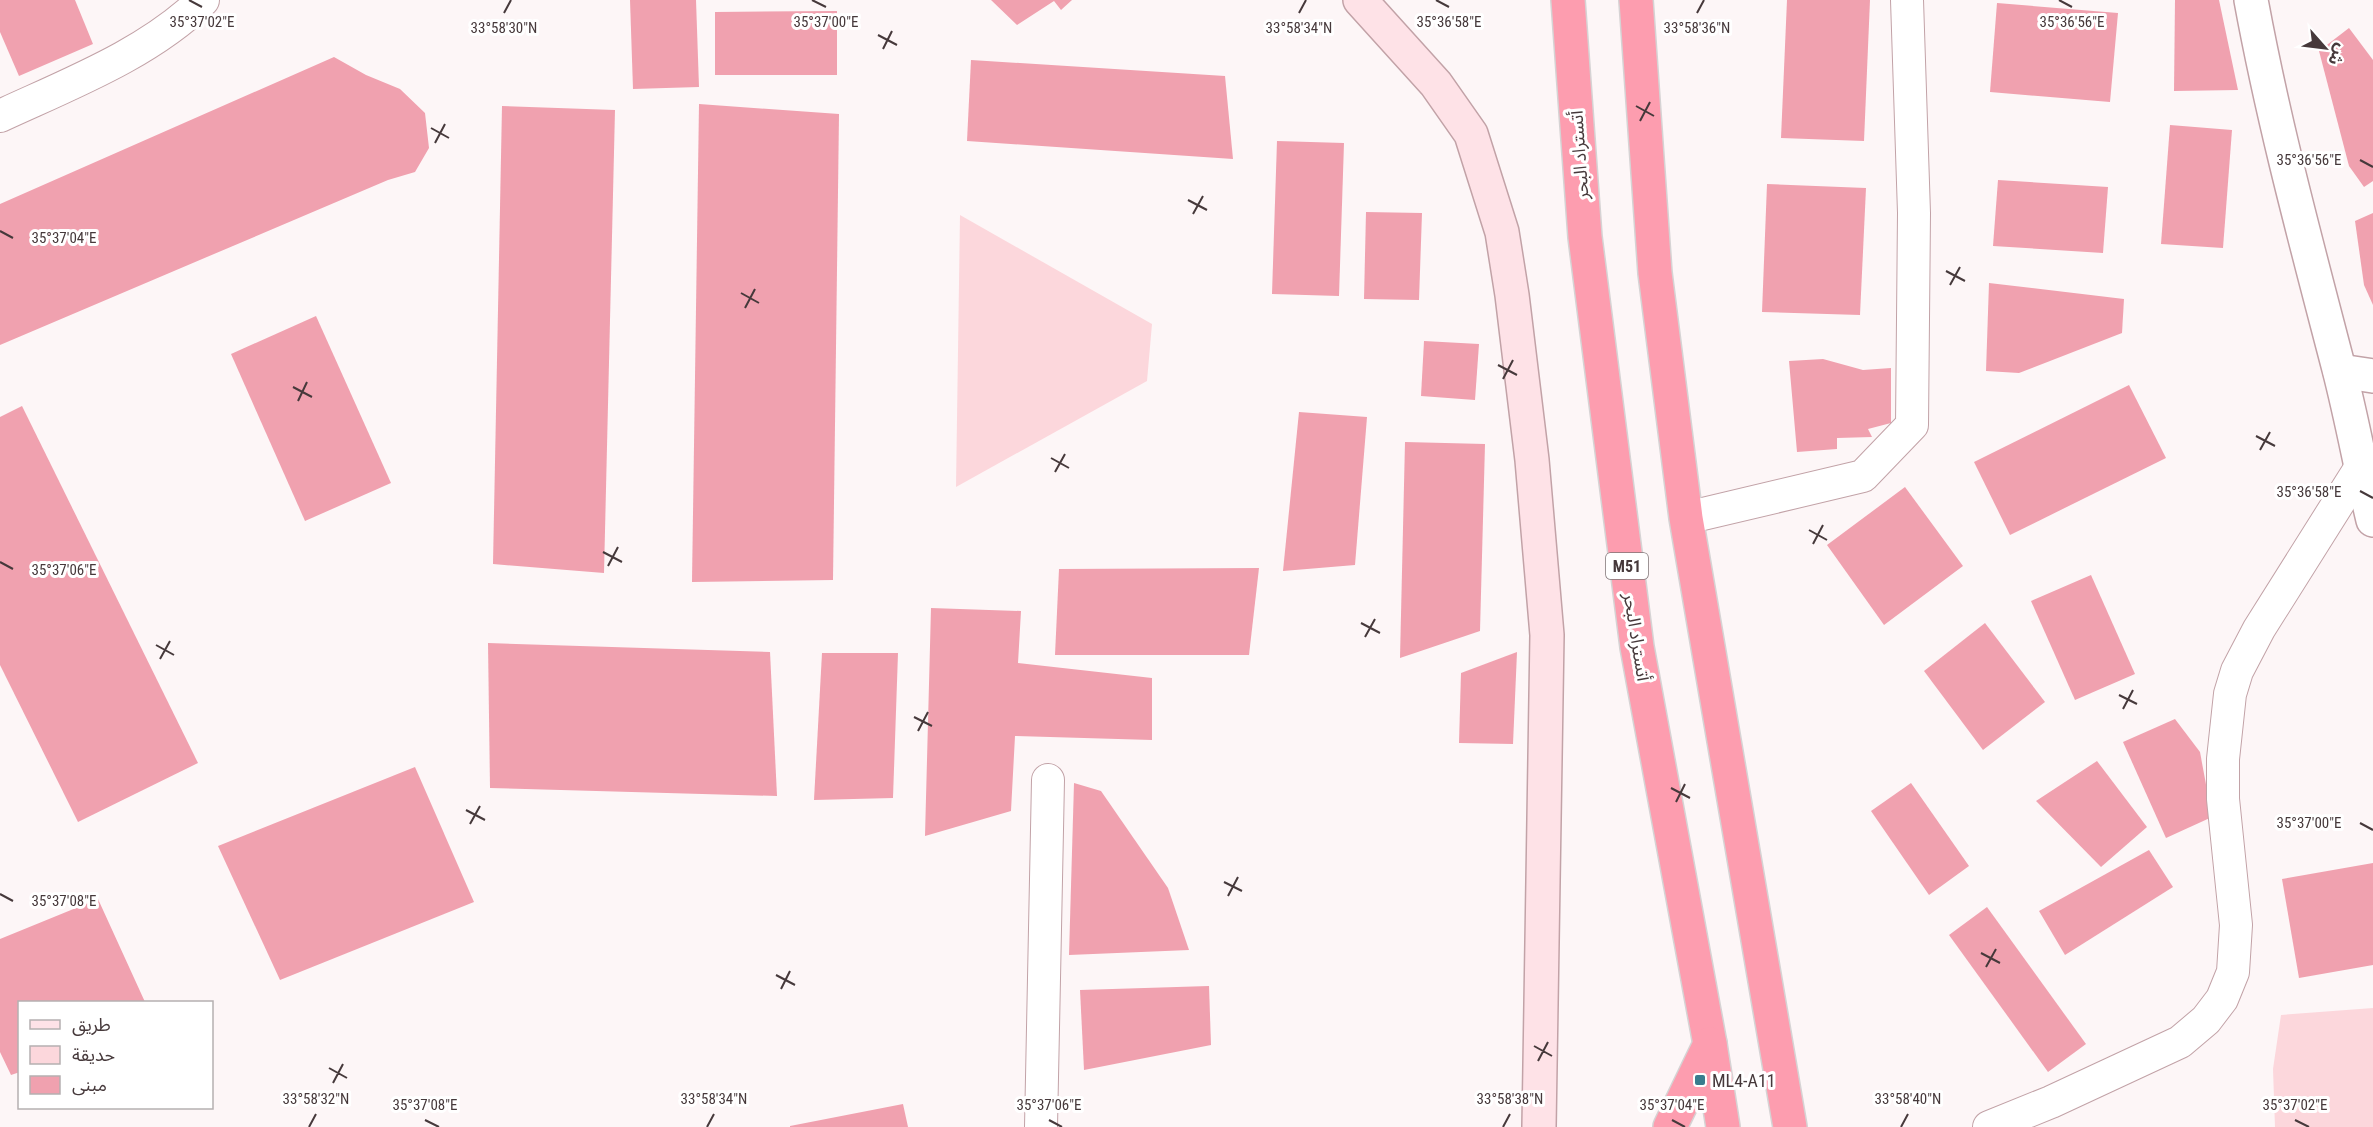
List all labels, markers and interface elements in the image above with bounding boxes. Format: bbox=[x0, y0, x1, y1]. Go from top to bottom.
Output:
text: 35°37'02"E bbox=[170, 13, 234, 31]
text: 35°37'00"E bbox=[794, 13, 858, 31]
text: 35°36'58"E bbox=[1417, 13, 1481, 31]
text: 35°36'56"E bbox=[2040, 13, 2104, 31]
north arrow bbox=[2295, 18, 2355, 78]
text: 33°58'30"N bbox=[471, 19, 537, 37]
text: 33°58'34"N bbox=[1266, 19, 1332, 37]
text: 33°58'36"N bbox=[1664, 19, 1730, 37]
text: ش bbox=[2324, 41, 2351, 69]
street label: أتستراد البحر bbox=[1565, 110, 1594, 201]
text: 35°36'56"E bbox=[2277, 151, 2341, 169]
text: 35°37'04"E bbox=[32, 229, 96, 247]
text: 35°36'58"E bbox=[2277, 483, 2341, 501]
road number: M51 bbox=[1606, 553, 1648, 579]
text: 35°37'06"E bbox=[32, 561, 96, 579]
street label: أتستراد البحر bbox=[1619, 590, 1655, 683]
text: 35°37'00"E bbox=[2277, 814, 2341, 832]
text: 35°37'08"E bbox=[32, 892, 96, 910]
legend bbox=[18, 1001, 213, 1109]
text: طريق bbox=[72, 1014, 111, 1036]
text: حديقة bbox=[72, 1044, 115, 1065]
place label: ML4-A11 bbox=[1712, 1070, 1776, 1091]
marker: ML4-A11 bbox=[1693, 1073, 1707, 1087]
text: مبنى bbox=[72, 1074, 107, 1096]
text: 33°58'32"N bbox=[283, 1090, 349, 1108]
text: 33°58'34"N bbox=[681, 1090, 747, 1108]
text: 33°58'38"N bbox=[1477, 1090, 1543, 1108]
text: 33°58'40"N bbox=[1875, 1090, 1941, 1108]
text: 35°37'08"E bbox=[393, 1096, 457, 1114]
text: 35°37'06"E bbox=[1017, 1096, 1081, 1114]
text: 35°37'04"E bbox=[1640, 1096, 1704, 1114]
text: 35°37'02"E bbox=[2263, 1096, 2327, 1114]

